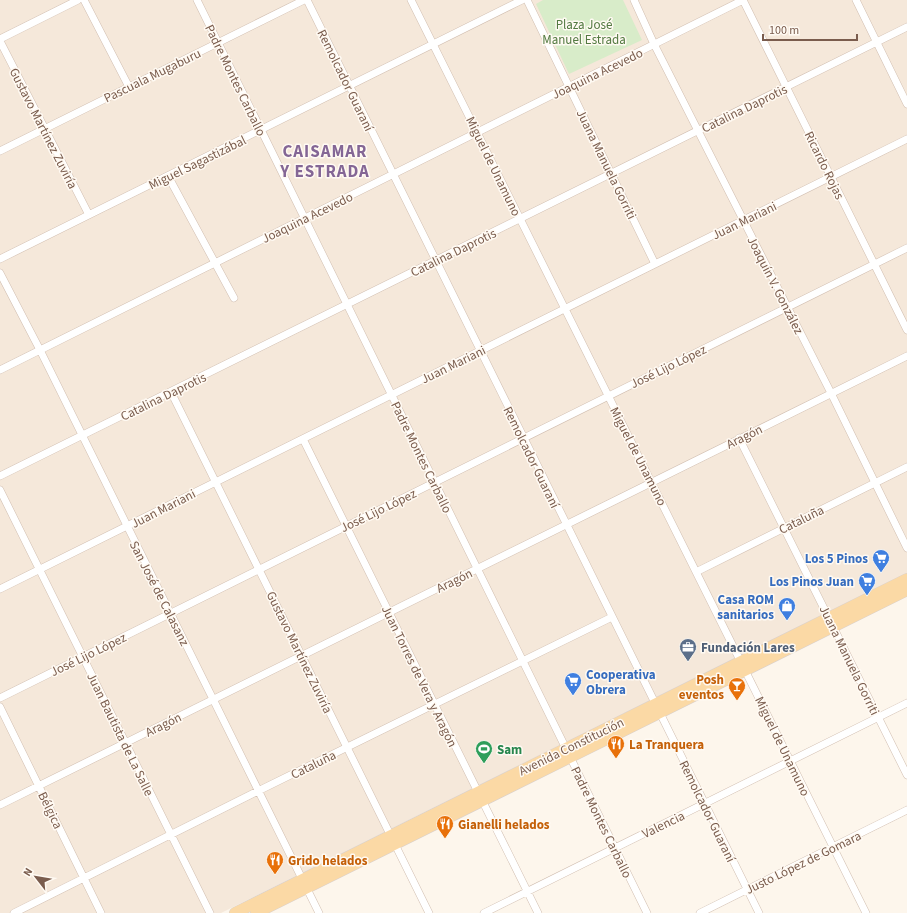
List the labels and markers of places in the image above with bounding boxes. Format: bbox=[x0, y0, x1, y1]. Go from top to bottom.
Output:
supermarket icon: Los 5 Pinos bbox=[871, 548, 891, 573]
place label: Los 5 Pinos bbox=[805, 550, 868, 568]
supermarket icon: Los Pinos Juan bbox=[857, 571, 877, 596]
place label: Los Pinos Juan bbox=[769, 573, 854, 591]
place label: Casa ROM sanitarios bbox=[717, 591, 774, 624]
shop icon: Casa ROM sanitarios bbox=[777, 596, 797, 621]
office icon: Fundación Lares bbox=[678, 637, 698, 662]
place label: Fundación Lares bbox=[701, 639, 795, 657]
place label: Cooperativa Obrera bbox=[586, 666, 656, 699]
supermarket icon: Cooperativa Obrera bbox=[563, 671, 583, 696]
place label: Posh eventos bbox=[679, 671, 724, 704]
bar icon: Posh eventos bbox=[727, 676, 747, 701]
restaurant icon: La Tranquera bbox=[606, 734, 626, 759]
place label: La Tranquera bbox=[629, 736, 704, 754]
sports icon: Sam bbox=[474, 739, 494, 764]
place label: Sam bbox=[497, 741, 522, 759]
restaurant icon: Gianelli helados bbox=[435, 814, 455, 839]
place label: Gianelli helados bbox=[458, 816, 550, 834]
restaurant icon: Grido helados bbox=[265, 850, 285, 875]
place label: Grido helados bbox=[288, 852, 368, 870]

